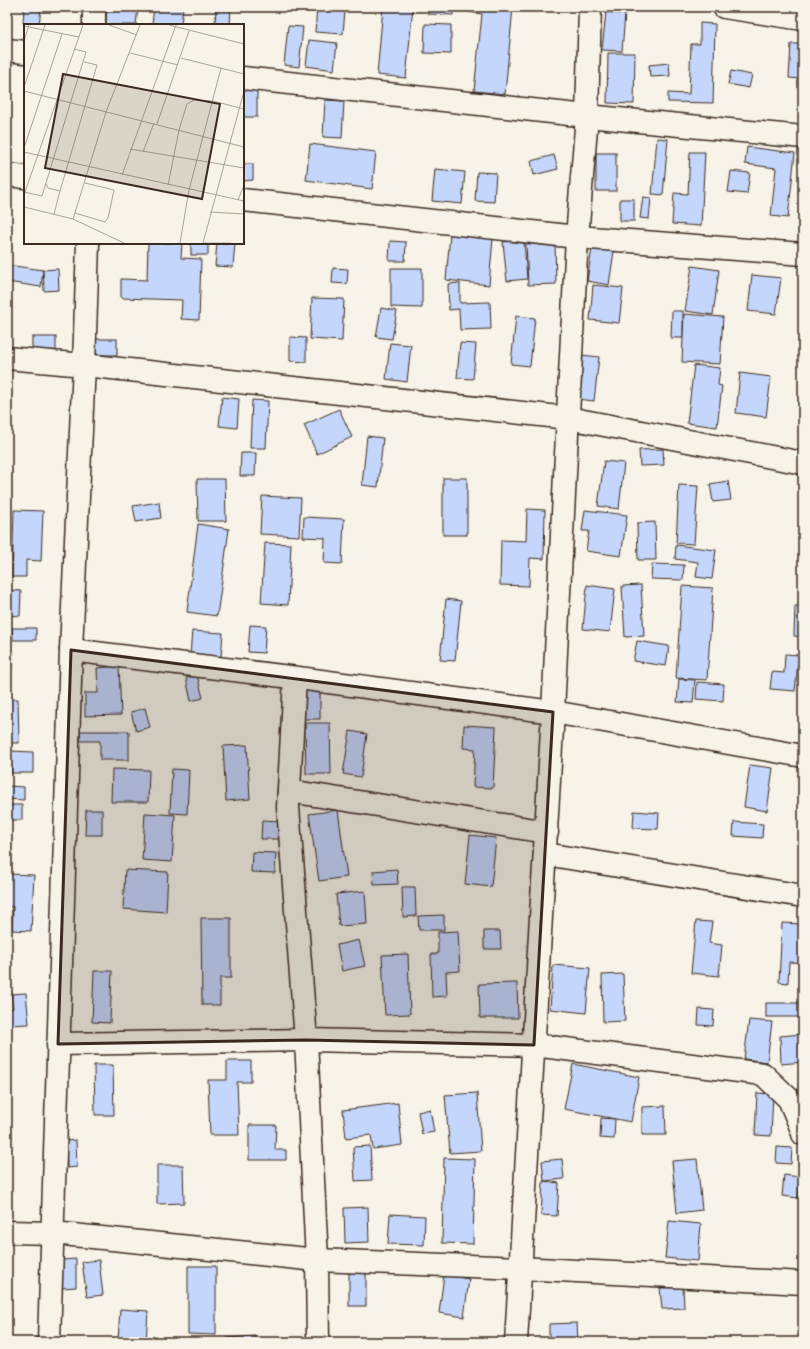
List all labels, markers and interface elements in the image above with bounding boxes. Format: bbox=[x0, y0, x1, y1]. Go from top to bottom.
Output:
inset map bbox=[24, 24, 244, 244]

